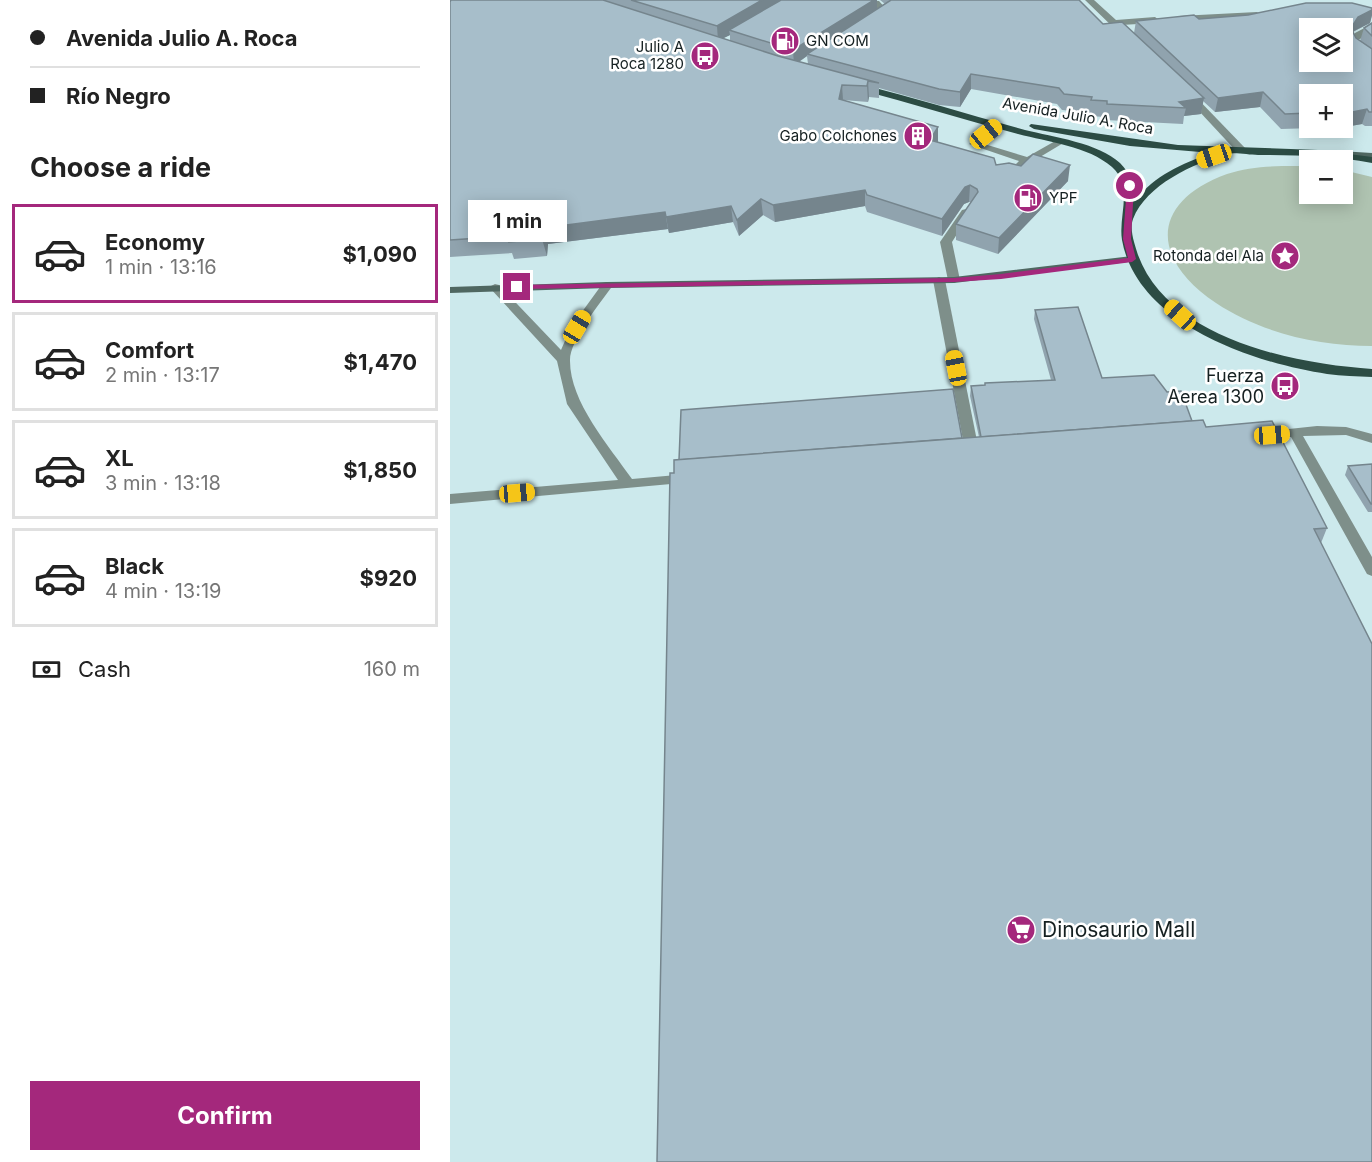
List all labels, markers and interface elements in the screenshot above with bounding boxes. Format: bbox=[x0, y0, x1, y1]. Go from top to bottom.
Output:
map controls bbox=[1299, 18, 1353, 204]
button: layers bbox=[1299, 18, 1353, 72]
text: Avenida Julio A. Roca bbox=[66, 25, 297, 51]
fuel station icon: GN COM bbox=[769, 25, 801, 57]
place label: GN COM bbox=[806, 31, 869, 50]
place label: Julio A Roca 1280 bbox=[610, 37, 684, 73]
bus stop icon: Julio A Roca 1280 bbox=[689, 40, 721, 72]
text: Río Negro bbox=[66, 83, 171, 109]
button: + bbox=[1299, 84, 1353, 138]
street label: Avenida Julio A. Roca bbox=[1001, 93, 1155, 138]
car bbox=[966, 116, 1006, 152]
building icon: Gabo Colchones bbox=[902, 120, 934, 152]
place label: Gabo Colchones bbox=[779, 126, 897, 145]
car bbox=[1194, 142, 1234, 170]
button: − bbox=[1299, 150, 1353, 204]
text: Choose a ride bbox=[30, 151, 211, 184]
route start bbox=[1116, 172, 1143, 199]
fuel station icon: YPF bbox=[1012, 182, 1044, 214]
place label: YPF bbox=[1049, 188, 1078, 207]
callout: 1 min bbox=[467, 200, 566, 242]
text: 1 min bbox=[493, 209, 542, 233]
icon: car bbox=[33, 227, 87, 281]
text: Economy bbox=[105, 229, 205, 255]
place icon: Rotonda del Ala bbox=[1269, 240, 1301, 272]
text: $1,090 bbox=[342, 241, 417, 267]
place label: Rotonda del Ala bbox=[1153, 246, 1264, 265]
text: 1 min · 13:16 bbox=[105, 255, 217, 279]
route end bbox=[503, 273, 530, 300]
car bbox=[1161, 296, 1199, 334]
car bbox=[560, 307, 594, 347]
icon: car bbox=[33, 335, 87, 389]
text: Comfort bbox=[105, 337, 194, 363]
text: $1,470 bbox=[344, 349, 417, 375]
car bbox=[944, 349, 968, 387]
text: 2 min · 13:17 bbox=[105, 363, 220, 387]
place label: Fuerza Aerea 1300 bbox=[1168, 365, 1264, 407]
bus stop icon: Fuerza Aerea 1300 bbox=[1269, 370, 1301, 402]
car bbox=[1253, 425, 1291, 445]
icon: car bbox=[33, 443, 87, 497]
text: XL bbox=[105, 445, 134, 471]
text: $1,850 bbox=[343, 457, 417, 483]
text: 3 min · 13:18 bbox=[105, 471, 221, 495]
car bbox=[498, 482, 536, 504]
icon: car bbox=[33, 551, 87, 605]
text: Black bbox=[105, 553, 164, 579]
text: $920 bbox=[360, 565, 417, 591]
text: 4 min · 13:19 bbox=[105, 579, 222, 603]
icon: cash bbox=[30, 653, 63, 686]
text: Cash bbox=[78, 656, 131, 682]
text: 160 m bbox=[364, 657, 420, 681]
supermarket icon: Dinosaurio Mall bbox=[1005, 914, 1037, 946]
place label: Dinosaurio Mall bbox=[1042, 917, 1195, 942]
button: Confirm bbox=[30, 1081, 420, 1150]

